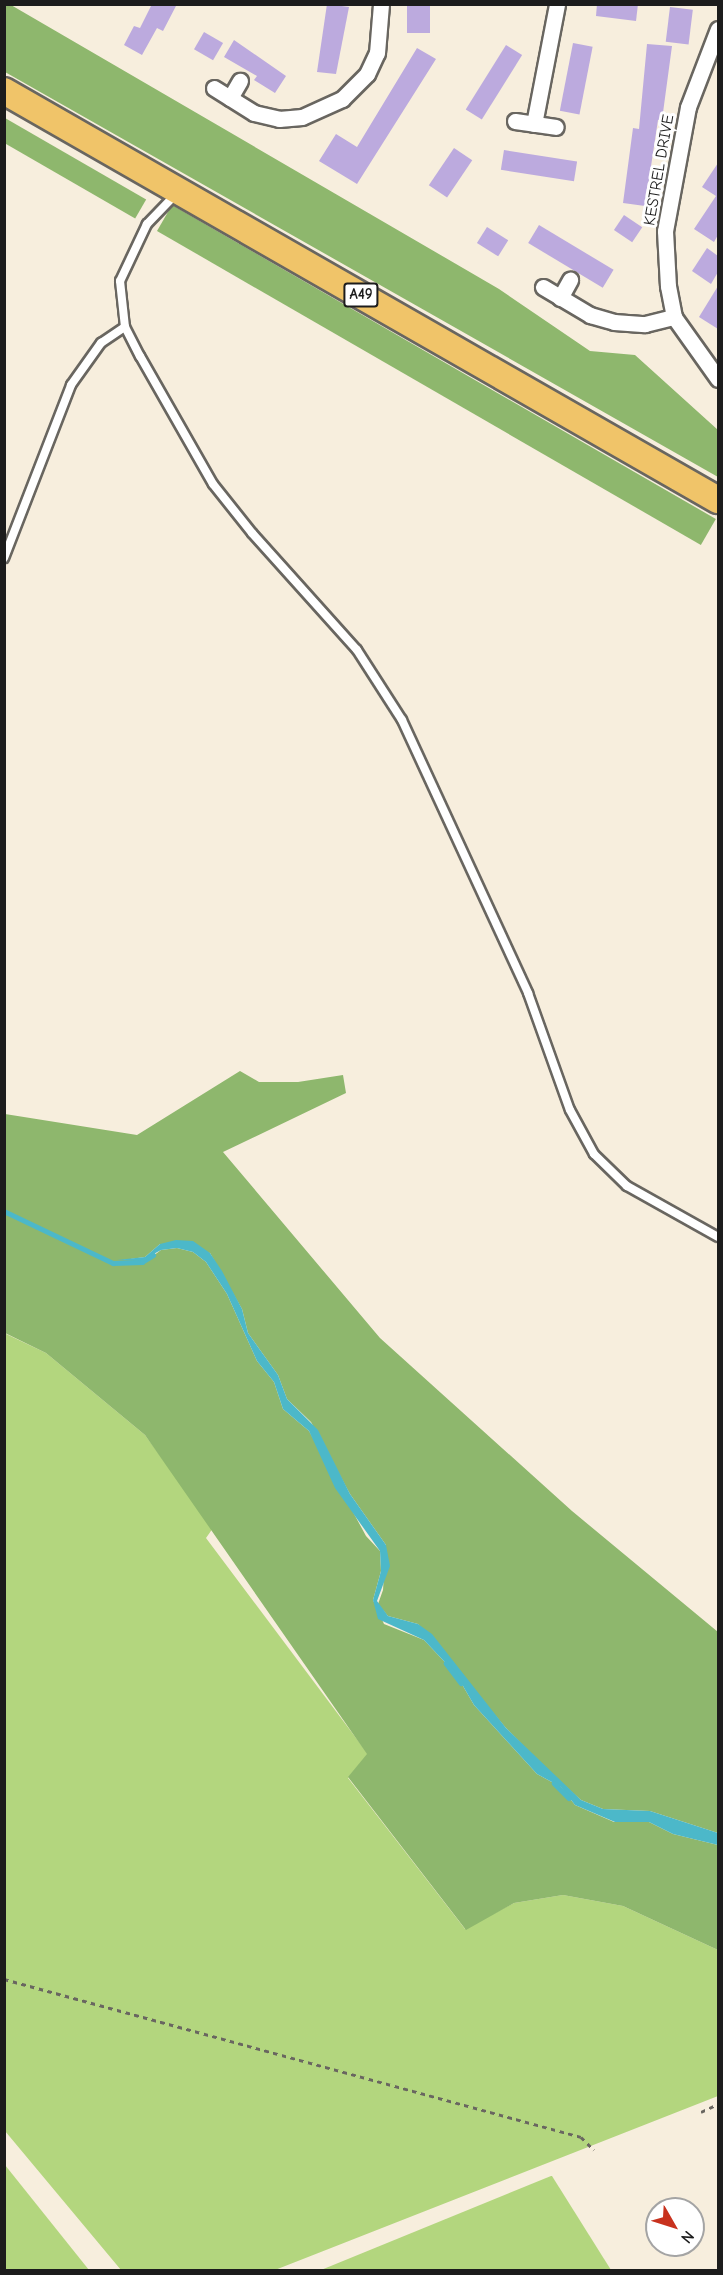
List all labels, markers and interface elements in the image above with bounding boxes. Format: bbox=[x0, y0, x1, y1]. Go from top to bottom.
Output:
street label: KESTREL DRIVE bbox=[640, 113, 678, 227]
road number: A49 bbox=[343, 283, 379, 307]
north arrow bbox=[645, 2197, 705, 2257]
text: N bbox=[677, 2227, 698, 2247]

